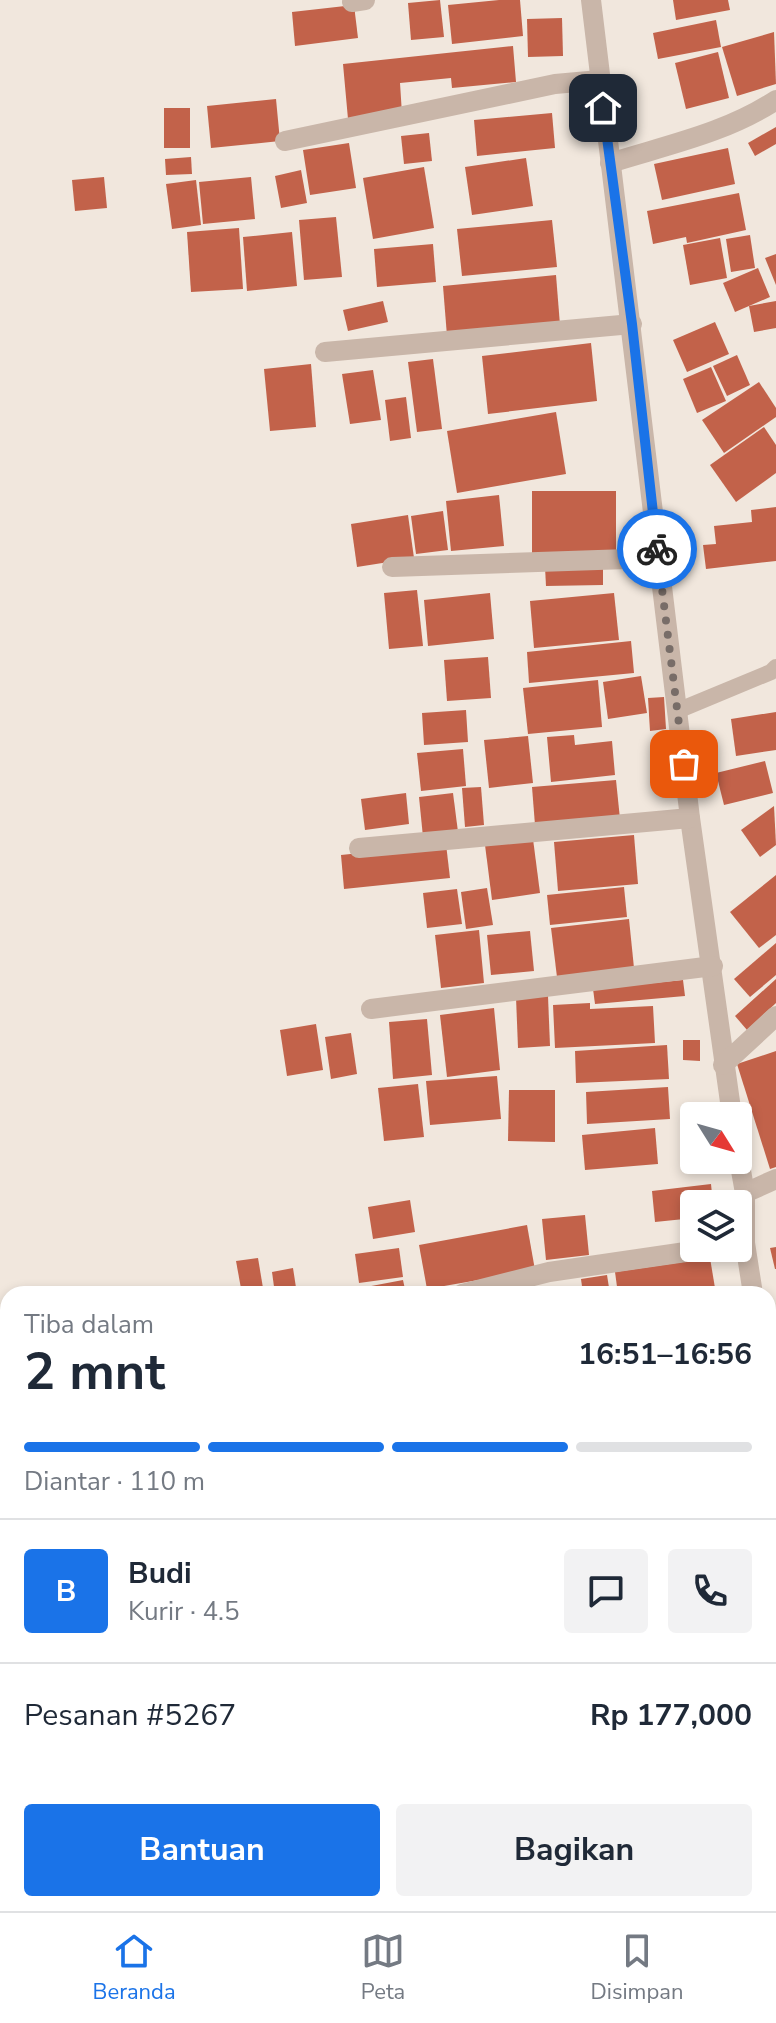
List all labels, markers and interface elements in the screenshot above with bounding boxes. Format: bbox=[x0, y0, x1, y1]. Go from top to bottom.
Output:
pin bbox=[569, 74, 637, 142]
icon: home bbox=[581, 86, 625, 130]
courier bbox=[617, 509, 697, 589]
icon: bike bbox=[635, 527, 679, 571]
pin bbox=[650, 730, 718, 798]
icon: bag bbox=[662, 742, 706, 786]
north arrow bbox=[680, 1102, 752, 1174]
map controls bbox=[680, 1102, 752, 1262]
button: layers bbox=[680, 1190, 752, 1262]
text: Tiba dalam bbox=[24, 1307, 154, 1342]
text: 16:51–16:56 bbox=[578, 1334, 752, 1375]
text: 2 mnt bbox=[24, 1336, 165, 1407]
text: Diantar · 110 m bbox=[24, 1464, 205, 1499]
button: chat bbox=[564, 1549, 648, 1633]
button: phone bbox=[668, 1549, 752, 1633]
text: Budi bbox=[128, 1553, 192, 1594]
text: B bbox=[56, 1571, 76, 1612]
text: Kurir · 4.5 bbox=[128, 1594, 240, 1629]
text: Pesanan #5267 bbox=[24, 1695, 236, 1736]
text: Rp 177,000 bbox=[590, 1695, 752, 1736]
button: Bantuan bbox=[24, 1804, 380, 1896]
button: Bagikan bbox=[396, 1804, 752, 1896]
tab: Beranda bbox=[93, 1929, 176, 2007]
tab: Peta bbox=[361, 1929, 405, 2007]
tab: Disimpan bbox=[590, 1929, 683, 2007]

